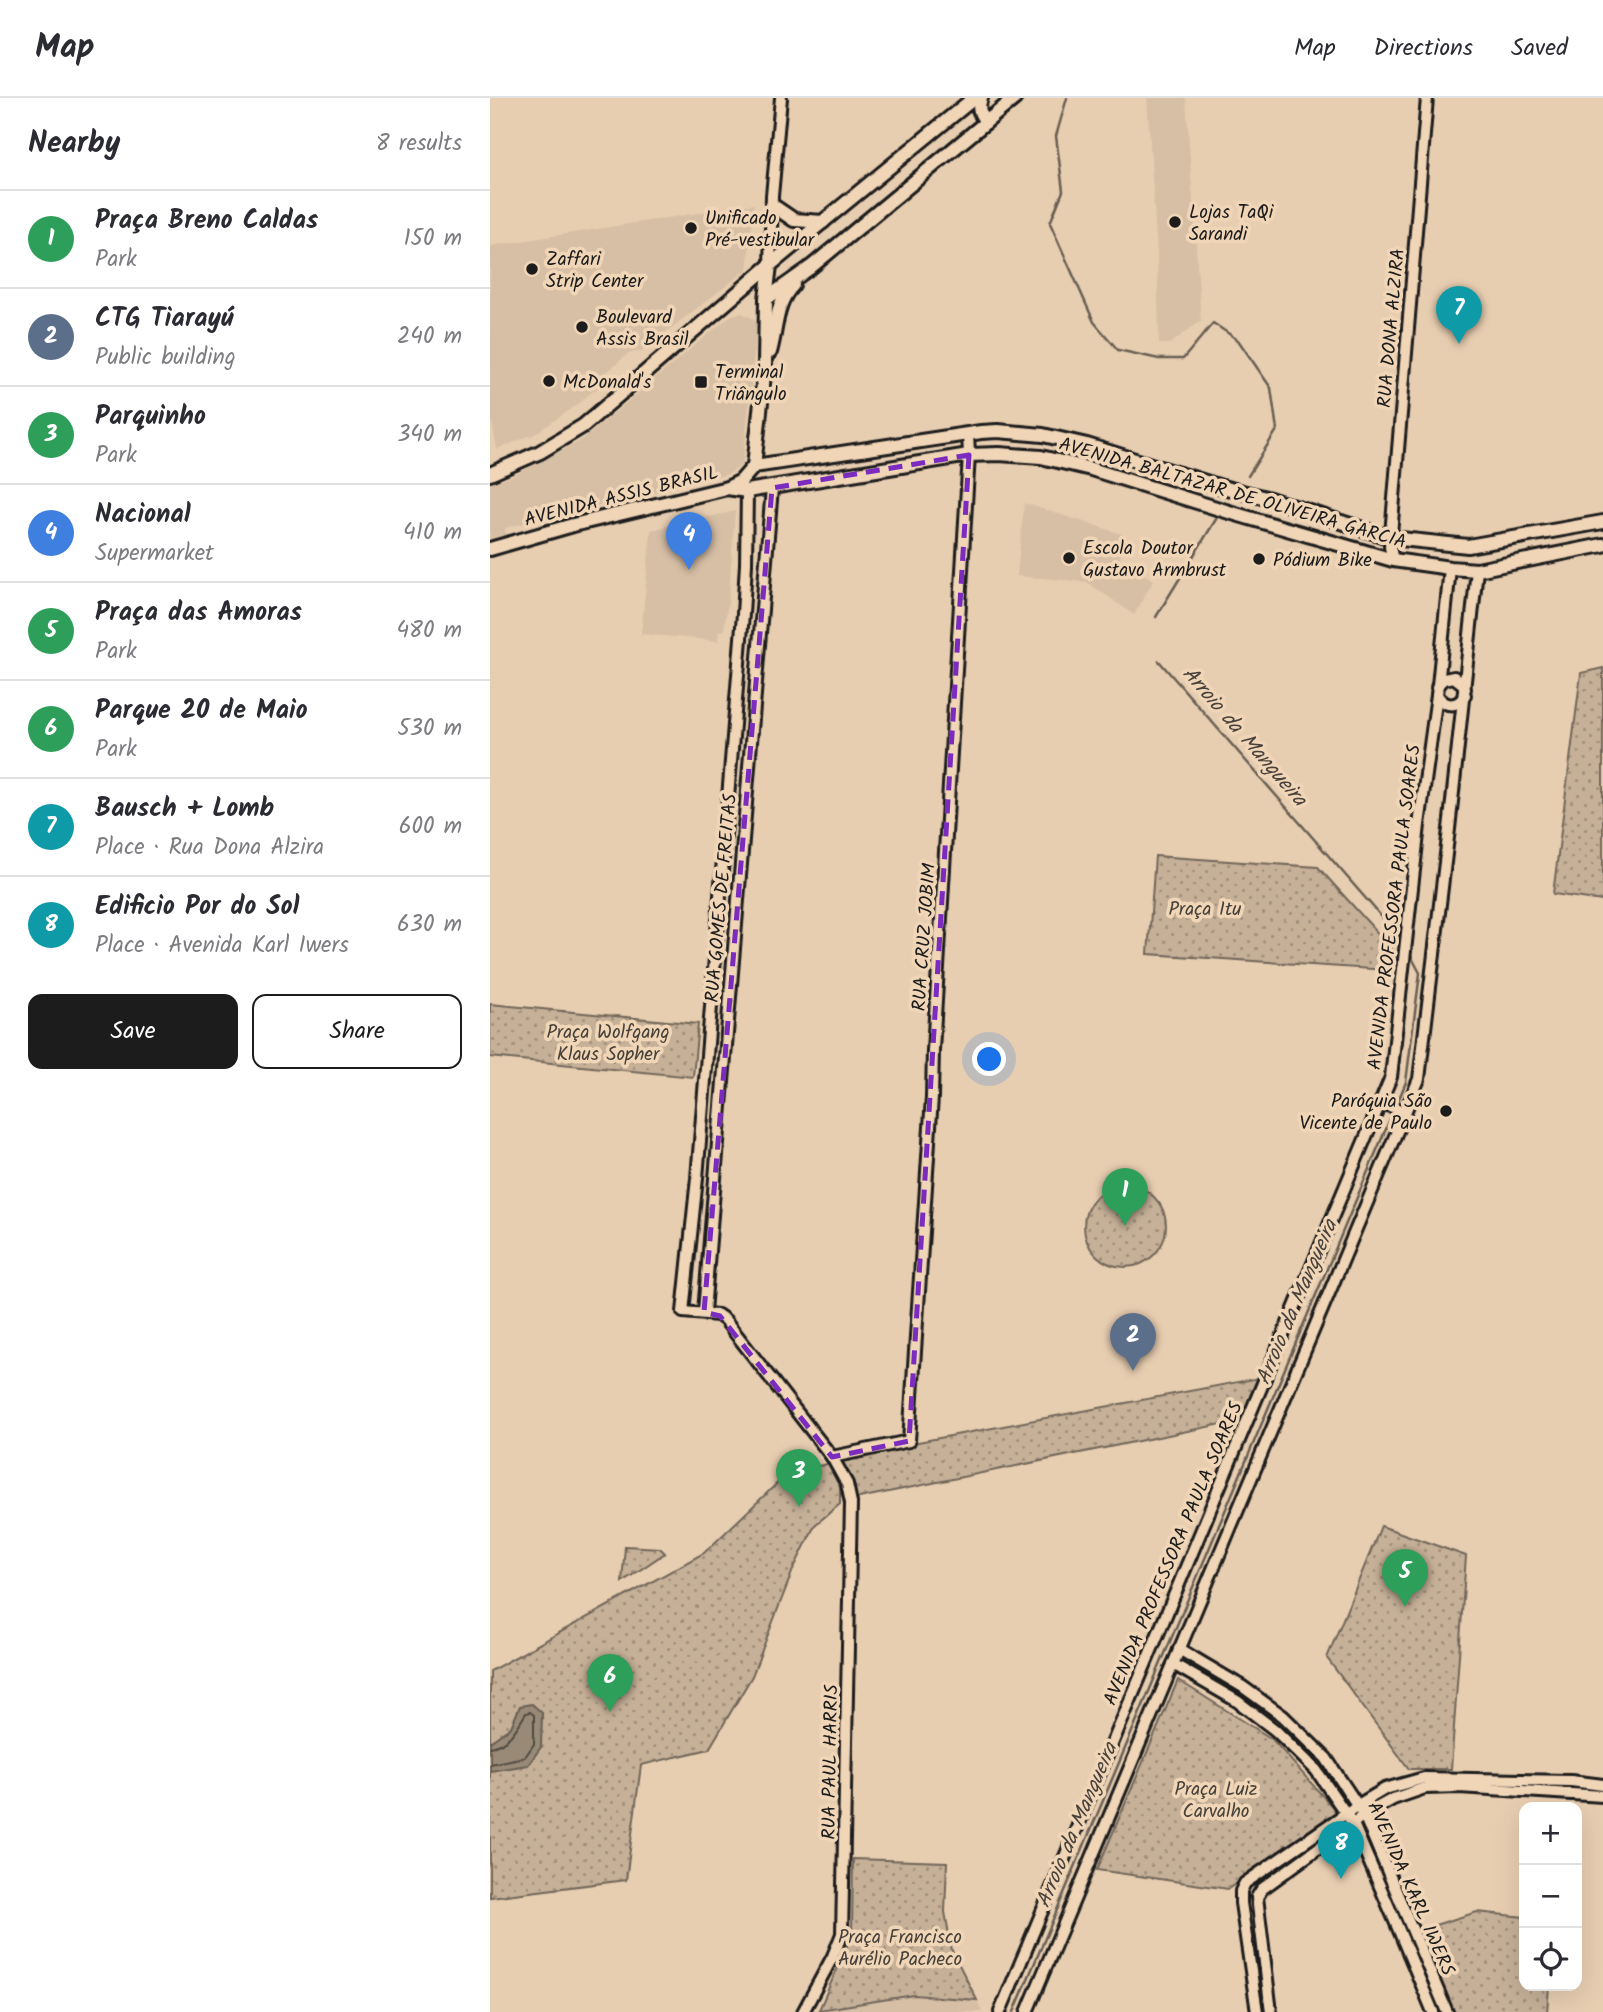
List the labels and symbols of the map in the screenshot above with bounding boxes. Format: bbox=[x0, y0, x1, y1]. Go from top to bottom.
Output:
place label: Lojas TaQi Sarandi bbox=[1189, 198, 1275, 250]
place label: Unificado Pré-vestibular bbox=[705, 204, 816, 256]
marker: Lojas TaQi Sarandi bbox=[1167, 214, 1183, 230]
marker: Unificado Pré-vestibular bbox=[683, 220, 699, 236]
place label: Zaffari Strip Center bbox=[546, 245, 645, 297]
street label: RUA DONA ALZIRA bbox=[1370, 247, 1414, 409]
marker: Zaffari Strip Center bbox=[524, 261, 540, 277]
pin: 7 bbox=[1436, 286, 1482, 344]
place label: Boulevard Assis Brasil bbox=[596, 303, 689, 355]
marker: Boulevard Assis Brasil bbox=[574, 319, 590, 335]
place label: Terminal Triângulo bbox=[715, 358, 787, 410]
place label: McDonald's bbox=[563, 368, 651, 398]
marker: McDonald's bbox=[541, 373, 557, 389]
marker: Terminal Triângulo bbox=[693, 374, 709, 390]
street label: AVENIDA BALTAZAR DE OLIVEIRA GARCIA bbox=[1055, 430, 1410, 558]
street label: AVENIDA ASSIS BRASIL bbox=[521, 458, 722, 536]
pin: 4 bbox=[666, 512, 712, 570]
place label: Escola Doutor Gustavo Armbrust bbox=[1083, 534, 1227, 586]
place label: Pódium Bike bbox=[1273, 546, 1372, 576]
marker: Escola Doutor Gustavo Armbrust bbox=[1061, 550, 1077, 566]
marker: Pódium Bike bbox=[1251, 551, 1267, 567]
water label: Arroio da Mangueira bbox=[1173, 659, 1315, 815]
street label: AVENIDA PROFESSORA PAULA SOARES bbox=[1360, 743, 1430, 1072]
street label: RUA GOMES DE FREITAS bbox=[698, 792, 746, 1004]
street label: RUA CRUZ JOBIM bbox=[905, 862, 945, 1012]
park label: Praça Itu bbox=[1169, 895, 1241, 925]
park label: Praça Wolfgang Klaus Sopher bbox=[547, 1018, 669, 1070]
your location bbox=[972, 1042, 1006, 1076]
place label: Paróquia São Vicente de Paulo bbox=[1299, 1087, 1432, 1139]
marker: Paróquia São Vicente de Paulo bbox=[1438, 1103, 1454, 1119]
pin: 1 bbox=[1102, 1168, 1148, 1226]
water label: Arroio da Mangueira bbox=[1248, 1214, 1348, 1390]
pin: 2 bbox=[1110, 1313, 1156, 1371]
street label: AVENIDA PROFESSORA PAULA SOARES bbox=[1096, 1397, 1252, 1710]
pin: 3 bbox=[776, 1449, 822, 1507]
pin: 5 bbox=[1382, 1549, 1428, 1607]
pin: 6 bbox=[587, 1654, 633, 1712]
street label: RUA PAUL HARRIS bbox=[815, 1684, 847, 1840]
water label: Arroio da Mangueira bbox=[1028, 1737, 1128, 1913]
park label: Praça Luiz Carvalho bbox=[1175, 1775, 1257, 1827]
street label: AVENIDA KARL IWERS bbox=[1358, 1797, 1462, 1981]
pin: 8 bbox=[1318, 1821, 1364, 1879]
park label: Praça Francisco Aurélio Pacheco bbox=[838, 1923, 962, 1975]

